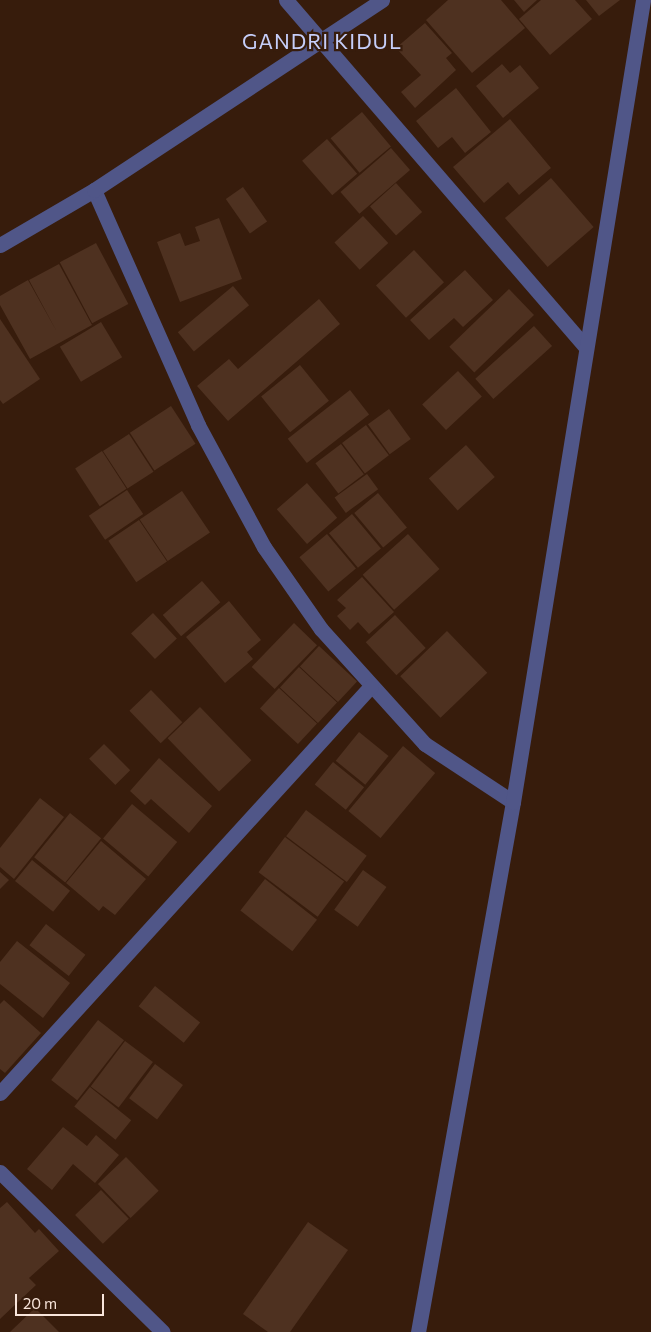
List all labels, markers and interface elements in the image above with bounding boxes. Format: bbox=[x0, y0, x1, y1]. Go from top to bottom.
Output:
district label: GANDRI KIDUL bbox=[241, 28, 403, 54]
scale bar bbox=[18, 1284, 106, 1316]
text: 20 m bbox=[23, 1294, 57, 1312]

